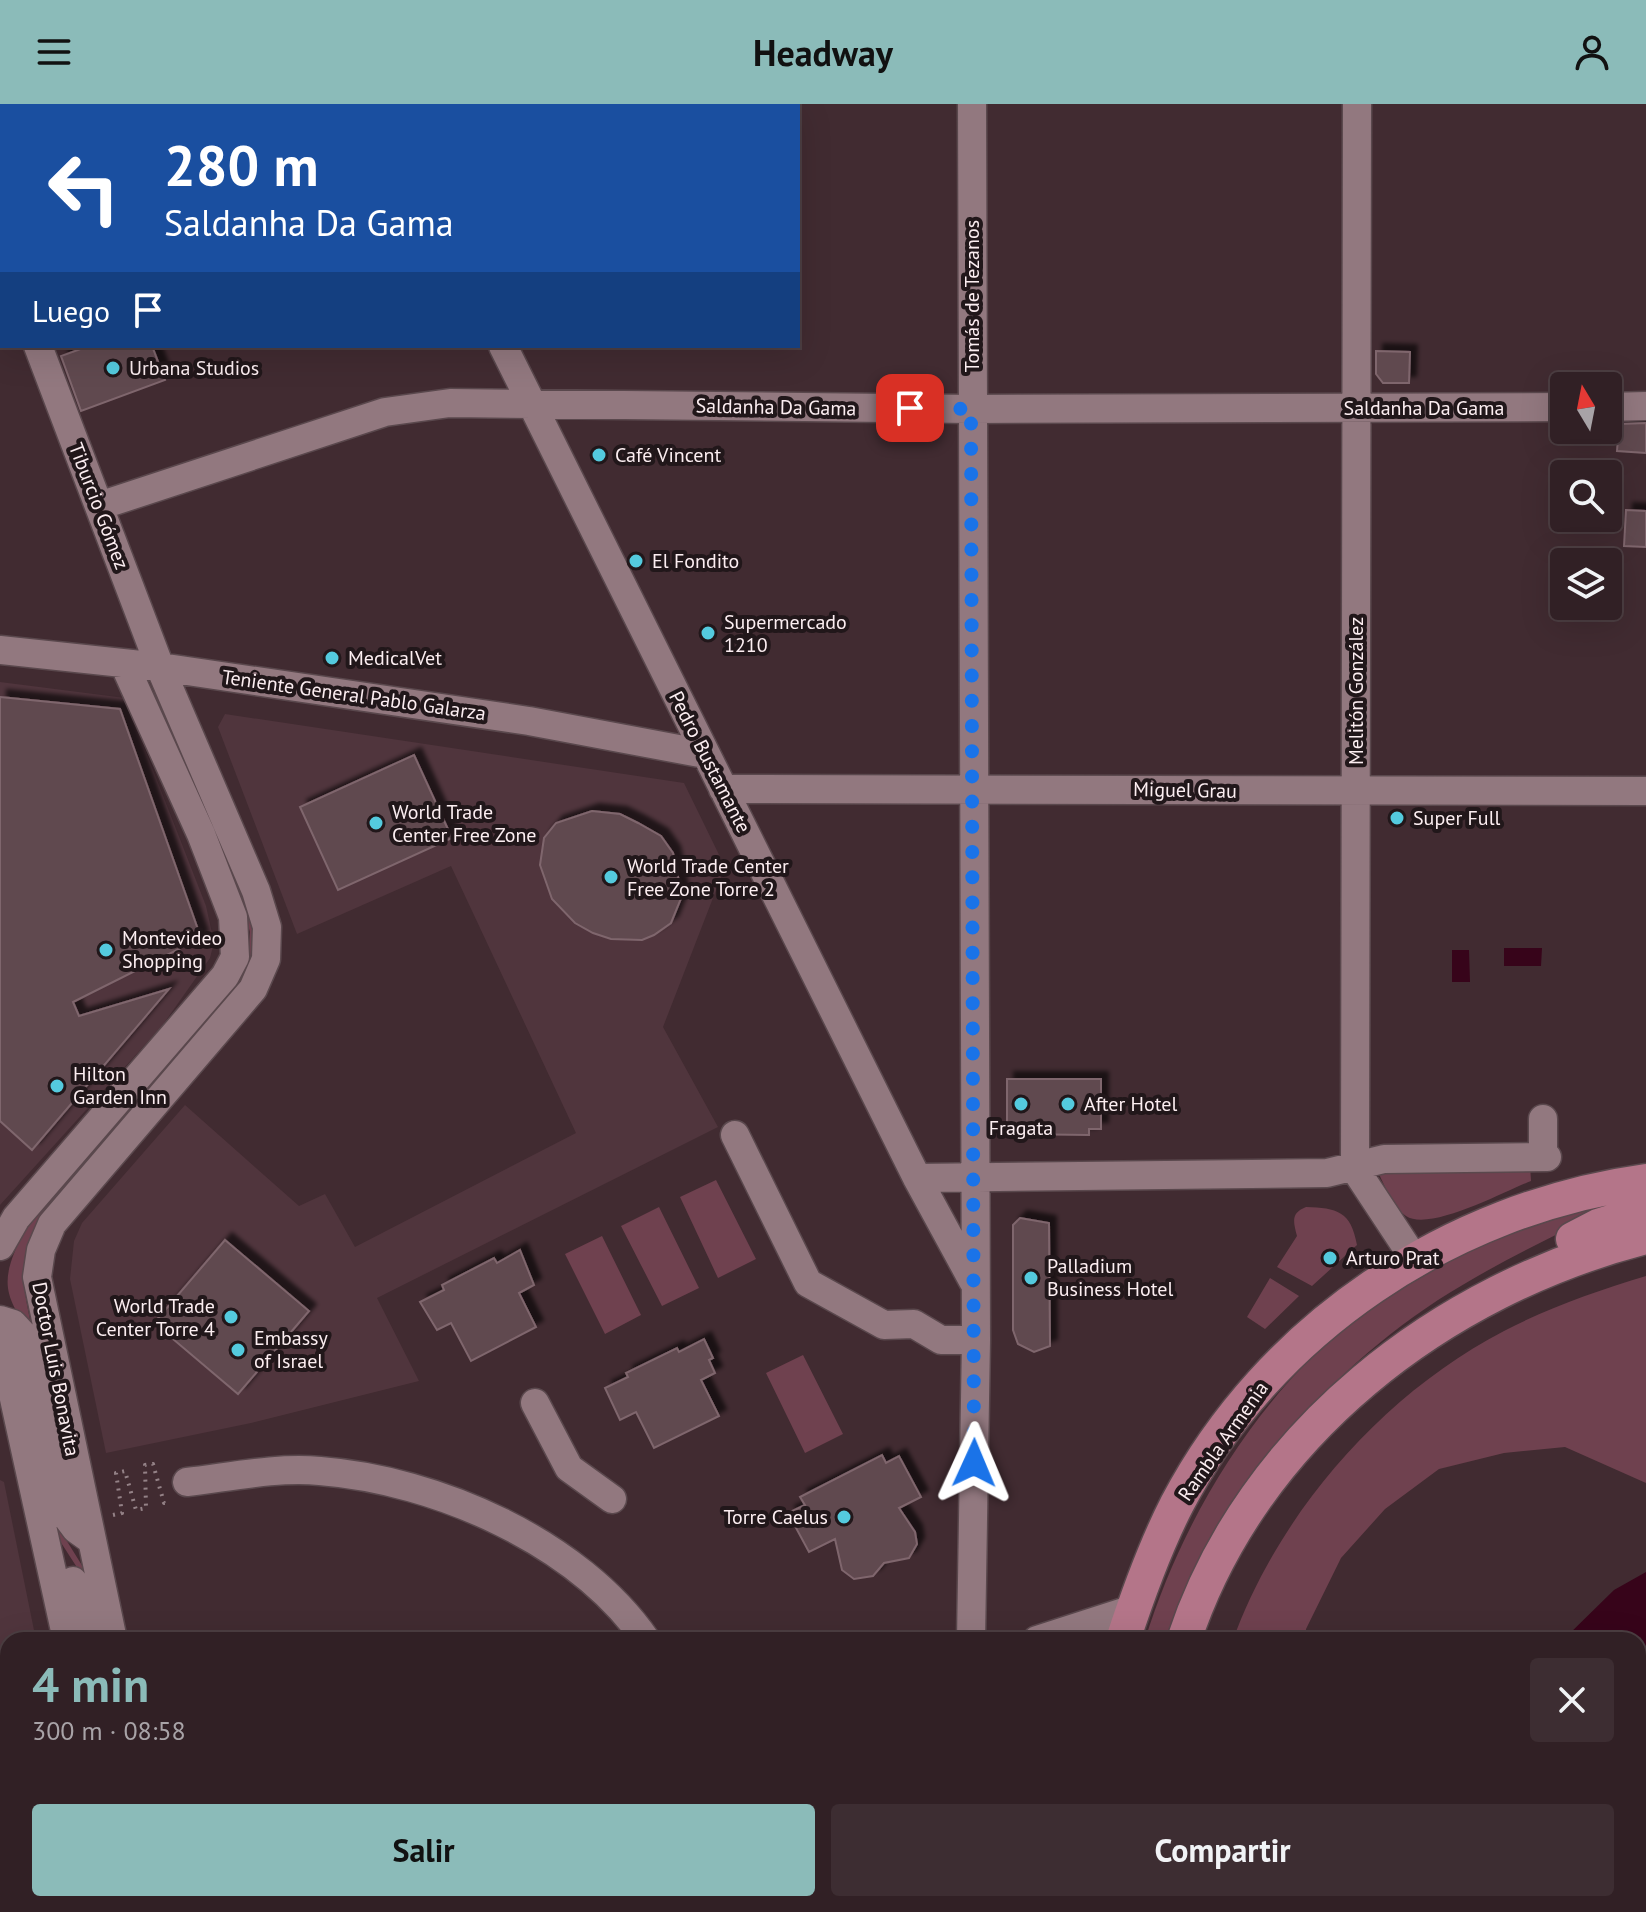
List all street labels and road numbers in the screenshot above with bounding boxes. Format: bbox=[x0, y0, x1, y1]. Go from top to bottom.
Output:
street label: Tomás de Tezanos bbox=[959, 220, 985, 372]
street label: Saldanha Da Gama bbox=[695, 393, 857, 421]
street label: Saldanha Da Gama bbox=[1344, 395, 1504, 421]
street label: Tiburcio Gómez bbox=[63, 439, 135, 573]
street label: Melitón González bbox=[1343, 617, 1369, 765]
street label: Teniente General Pablo Galarza bbox=[220, 664, 488, 726]
street label: Pedro Bustamante bbox=[663, 687, 757, 837]
street label: Miguel Grau bbox=[1133, 776, 1237, 804]
street label: Doctor Luis Bonavita bbox=[26, 1280, 86, 1458]
street label: Rambla Armenia bbox=[1172, 1376, 1274, 1506]

